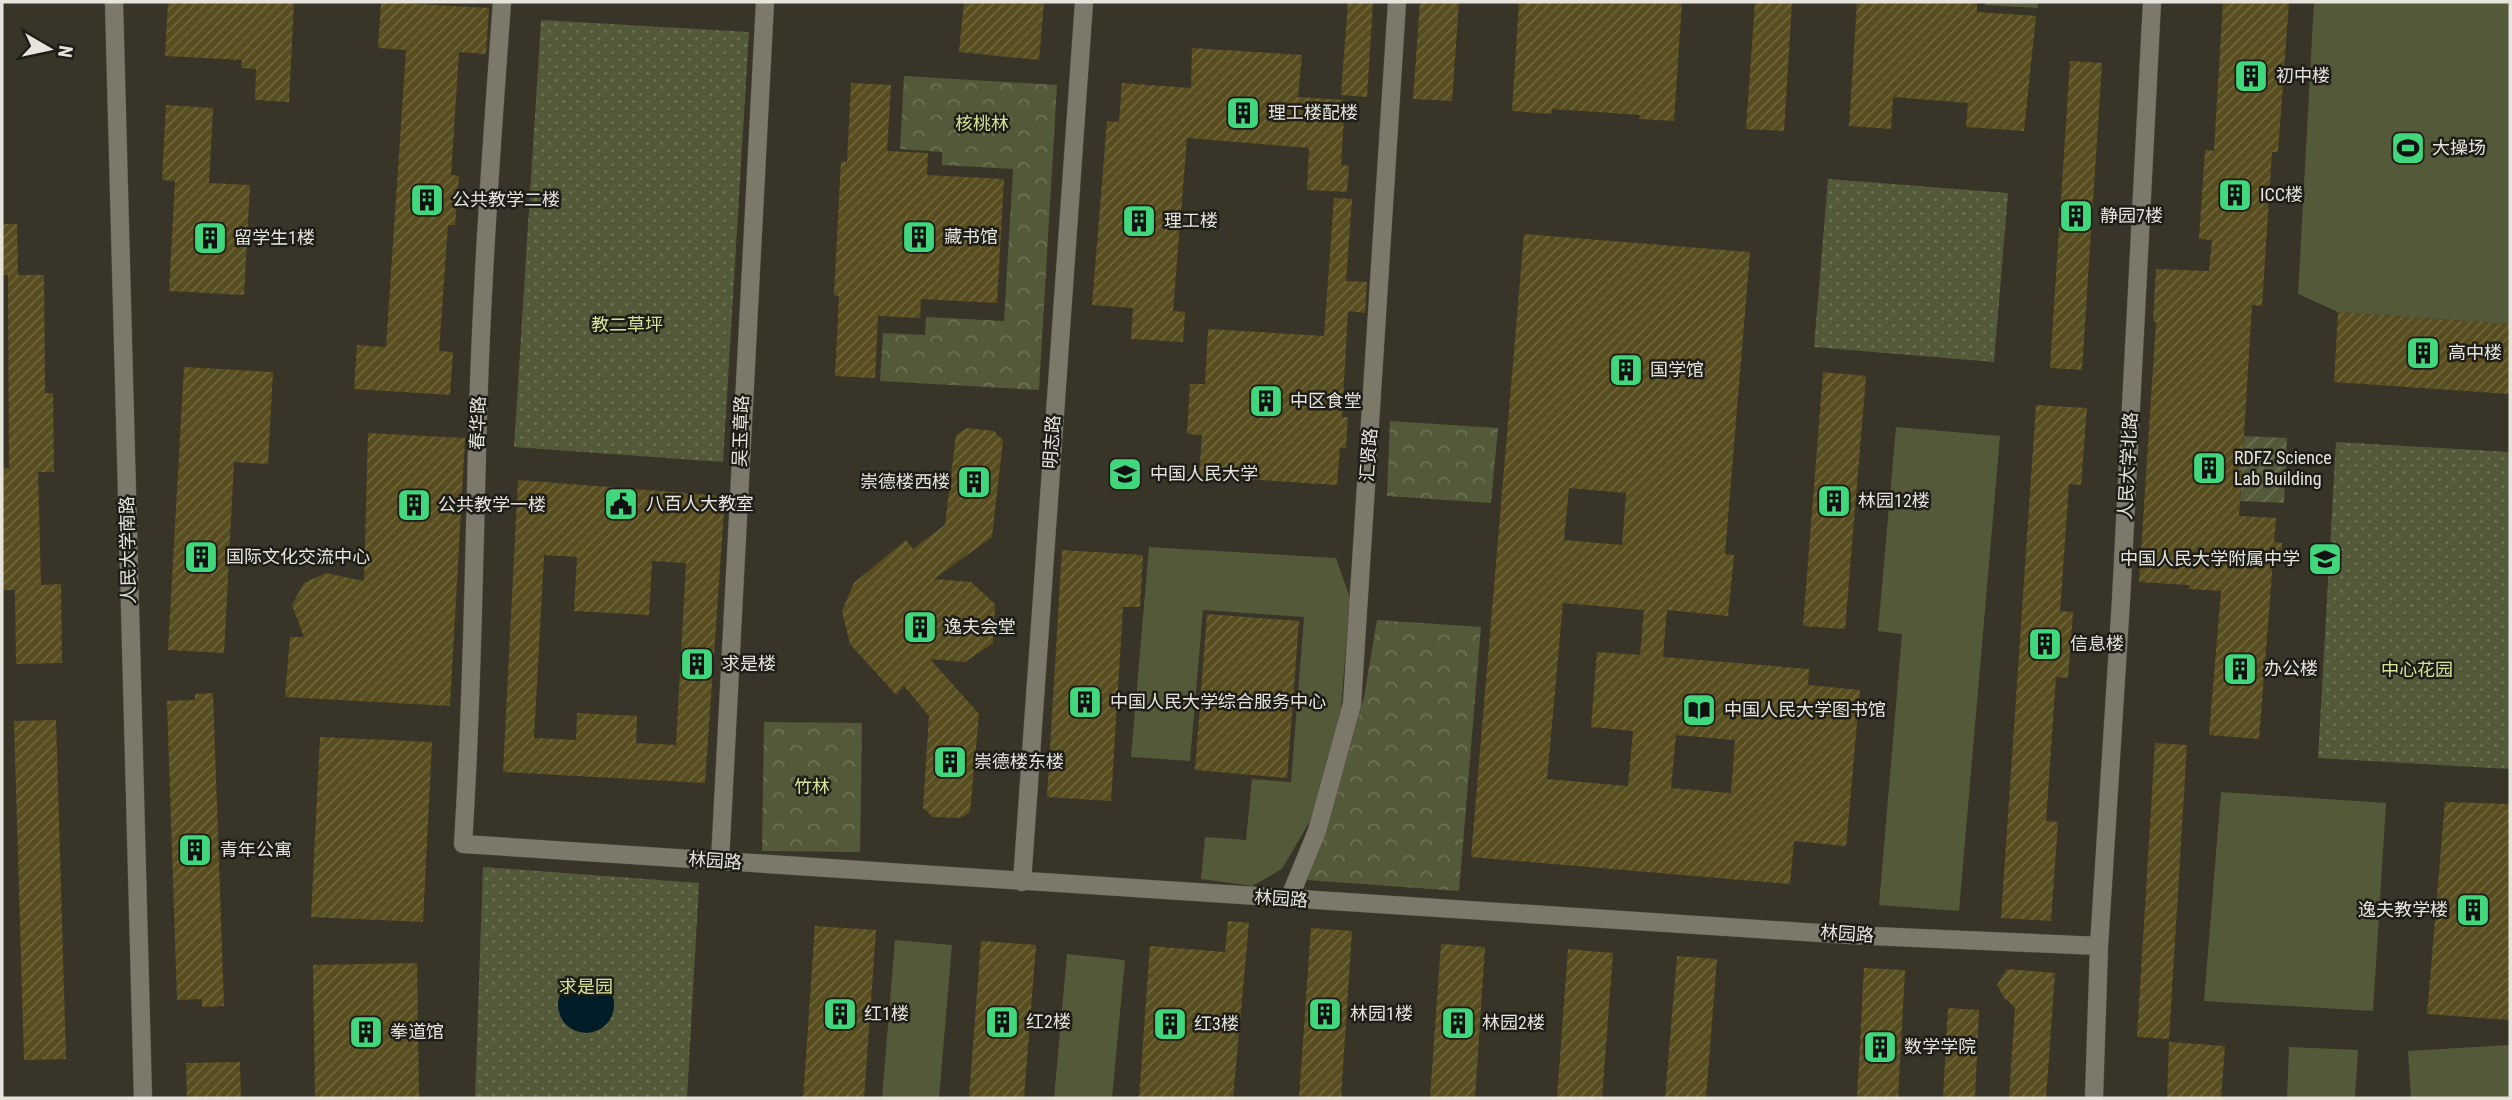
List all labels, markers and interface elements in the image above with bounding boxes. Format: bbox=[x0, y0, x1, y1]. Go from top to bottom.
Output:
north arrow bbox=[14, 14, 84, 84]
text: N bbox=[53, 44, 78, 59]
building icon: 初中楼 bbox=[2232, 57, 2270, 95]
place label: 初中楼 bbox=[2276, 65, 2330, 86]
building icon: 理工楼配楼 bbox=[1224, 94, 1262, 132]
place label: 理工楼配楼 bbox=[1268, 102, 1358, 123]
park label: 核桃林 bbox=[955, 113, 1009, 134]
sports icon: 大操场 bbox=[2389, 129, 2427, 167]
place label: 大操场 bbox=[2432, 137, 2486, 158]
building icon: ICC楼 bbox=[2216, 176, 2254, 214]
building icon: 公共教学二楼 bbox=[408, 181, 446, 219]
place label: ICC楼 bbox=[2260, 184, 2303, 205]
place label: 公共教学二楼 bbox=[452, 189, 560, 210]
building icon: 静园7楼 bbox=[2057, 197, 2095, 235]
building icon: 理工楼 bbox=[1120, 202, 1158, 240]
place label: 静园7楼 bbox=[2100, 205, 2163, 226]
place label: 理工楼 bbox=[1164, 210, 1218, 231]
building icon: 藏书馆 bbox=[900, 218, 938, 256]
building icon: 留学生1楼 bbox=[191, 219, 229, 257]
place label: 藏书馆 bbox=[944, 226, 998, 247]
place label: 留学生1楼 bbox=[234, 227, 315, 248]
park label: 教二草坪 bbox=[591, 314, 663, 335]
building icon: 高中楼 bbox=[2404, 334, 2442, 372]
place label: 高中楼 bbox=[2448, 342, 2502, 363]
building icon: 国学馆 bbox=[1607, 351, 1645, 389]
place label: 国学馆 bbox=[1650, 359, 1704, 380]
building icon: 中区食堂 bbox=[1247, 382, 1285, 420]
place label: 中区食堂 bbox=[1290, 390, 1362, 411]
street label: 吴玉章路 bbox=[729, 395, 752, 467]
street label: 春华路 bbox=[466, 396, 489, 450]
street label: 人民大学北路 bbox=[2114, 411, 2141, 520]
street label: 明志路 bbox=[1039, 414, 1064, 470]
street label: 汇贤路 bbox=[1356, 427, 1381, 483]
place label: RDFZ Science Lab Building bbox=[2234, 447, 2332, 489]
building icon: RDFZ Science Lab Building bbox=[2190, 449, 2228, 487]
school or university icon: 中国人民大学 bbox=[1106, 455, 1144, 493]
building icon: 崇德楼西楼 bbox=[955, 463, 993, 501]
place label: 中国人民大学 bbox=[1150, 463, 1258, 484]
place label: 崇德楼西楼 bbox=[860, 471, 950, 492]
building icon: 林园12楼 bbox=[1815, 482, 1853, 520]
public building icon: 八百人大教室 bbox=[602, 485, 640, 523]
building icon: 公共教学一楼 bbox=[395, 486, 433, 524]
place label: 林园12楼 bbox=[1858, 490, 1930, 511]
place label: 八百人大教室 bbox=[646, 493, 754, 514]
place label: 公共教学一楼 bbox=[438, 494, 546, 515]
street label: 人民大学南路 bbox=[116, 496, 139, 604]
building icon: 国际文化交流中心 bbox=[182, 538, 220, 576]
school or university icon: 中国人民大学附属中学 bbox=[2306, 540, 2344, 578]
place label: 国际文化交流中心 bbox=[226, 546, 370, 567]
place label: 中国人民大学附属中学 bbox=[2120, 548, 2300, 569]
building icon: 逸夫会堂 bbox=[901, 608, 939, 646]
place label: 逸夫会堂 bbox=[944, 616, 1016, 637]
building icon: 信息楼 bbox=[2026, 625, 2064, 663]
place label: 信息楼 bbox=[2070, 633, 2124, 654]
building icon: 求是楼 bbox=[678, 645, 716, 683]
building icon: 办公楼 bbox=[2221, 650, 2259, 688]
place label: 求是楼 bbox=[722, 653, 776, 674]
place label: 办公楼 bbox=[2264, 658, 2318, 679]
park label: 中心花园 bbox=[2381, 659, 2453, 680]
building icon: 中国人民大学综合服务中心 bbox=[1066, 683, 1104, 721]
place label: 中国人民大学综合服务中心 bbox=[1110, 691, 1326, 712]
library icon: 中国人民大学图书馆 bbox=[1680, 691, 1718, 729]
place label: 中国人民大学图书馆 bbox=[1724, 699, 1886, 720]
building icon: 崇德楼东楼 bbox=[931, 743, 969, 781]
place label: 崇德楼东楼 bbox=[974, 751, 1064, 772]
park label: 竹林 bbox=[794, 776, 830, 797]
building icon: 青年公寓 bbox=[176, 831, 214, 869]
place label: 青年公寓 bbox=[220, 839, 292, 860]
street label: 林园路 bbox=[687, 848, 743, 873]
street label: 林园路 bbox=[1253, 886, 1309, 911]
building icon: 逸夫教学楼 bbox=[2454, 891, 2492, 929]
place label: 逸夫教学楼 bbox=[2358, 899, 2448, 920]
street label: 林园路 bbox=[1819, 921, 1875, 946]
park label: 求是园 bbox=[559, 976, 613, 997]
building icon: 红1楼 bbox=[821, 995, 859, 1033]
building icon: 林园1楼 bbox=[1306, 995, 1344, 1033]
place label: 红1楼 bbox=[864, 1003, 909, 1024]
building icon: 红2楼 bbox=[983, 1003, 1021, 1041]
place label: 林园1楼 bbox=[1350, 1003, 1413, 1024]
building icon: 林园2楼 bbox=[1439, 1004, 1477, 1042]
building icon: 红3楼 bbox=[1151, 1005, 1189, 1043]
place label: 红2楼 bbox=[1026, 1011, 1071, 1032]
place label: 林园2楼 bbox=[1482, 1012, 1545, 1033]
building icon: 拳道馆 bbox=[347, 1013, 385, 1051]
place label: 红3楼 bbox=[1194, 1013, 1239, 1034]
place label: 拳道馆 bbox=[390, 1021, 444, 1042]
building icon: 数学学院 bbox=[1861, 1028, 1899, 1066]
place label: 数学学院 bbox=[1904, 1036, 1976, 1057]

